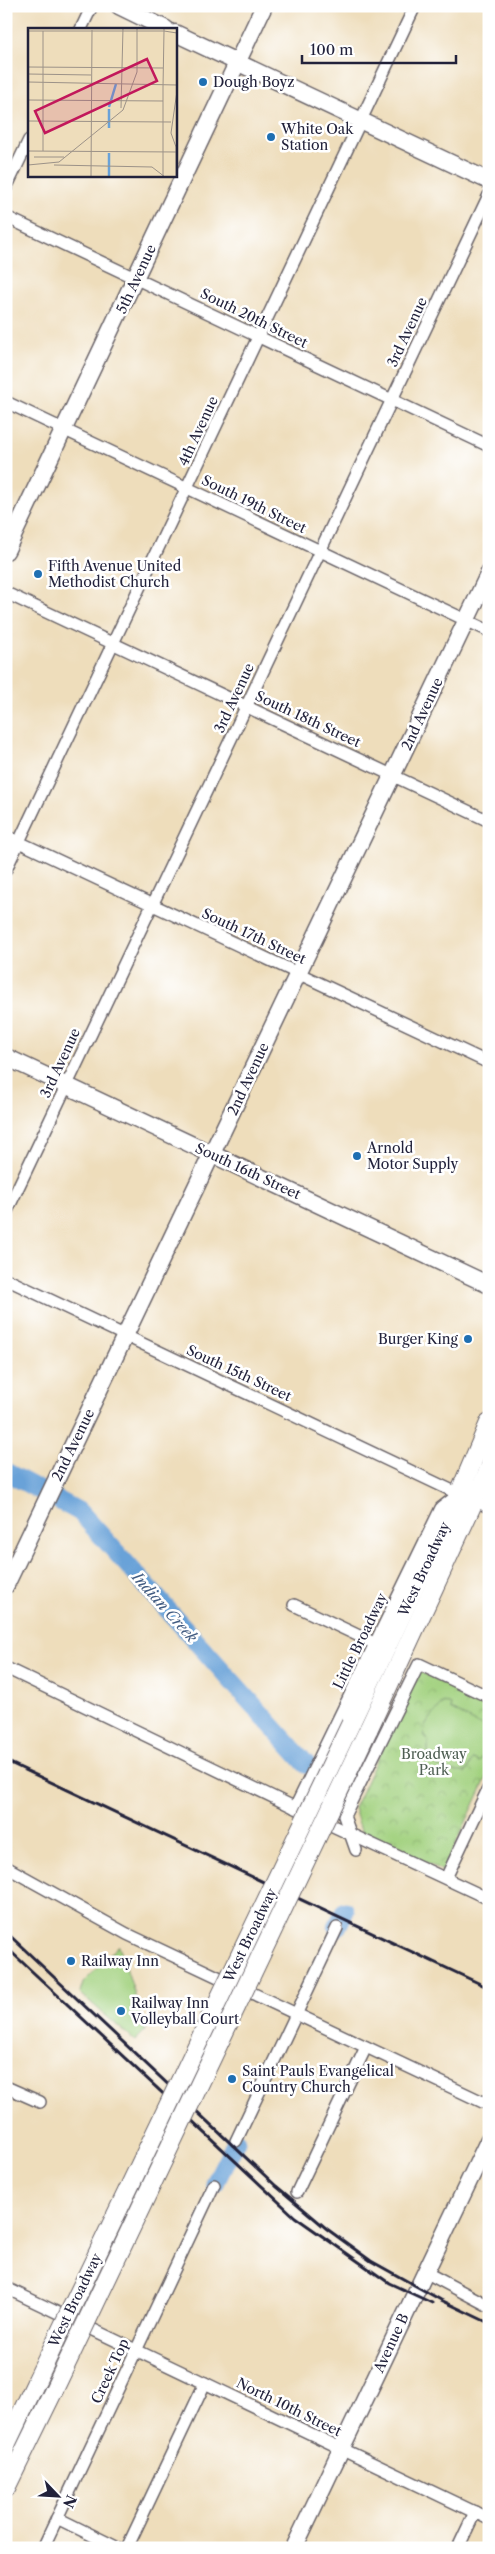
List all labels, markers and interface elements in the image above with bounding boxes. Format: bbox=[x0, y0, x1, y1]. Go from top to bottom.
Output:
inset map bbox=[28, 28, 176, 176]
scale bar bbox=[302, 32, 456, 64]
text: 100 m bbox=[310, 40, 353, 59]
place label: Dough Boyz bbox=[213, 73, 294, 91]
marker: Dough Boyz bbox=[197, 76, 209, 88]
place label: White Oak Station bbox=[280, 120, 354, 154]
marker: White Oak Station bbox=[265, 131, 277, 143]
street label: 5th Avenue bbox=[112, 241, 160, 316]
street label: South 20th Street bbox=[197, 284, 311, 352]
street label: 3rd Avenue bbox=[383, 294, 431, 370]
street label: 4th Avenue bbox=[174, 393, 222, 469]
street label: South 19th Street bbox=[199, 471, 309, 537]
place label: Fifth Avenue United Methodist Church bbox=[48, 557, 182, 591]
marker: Fifth Avenue United Methodist Church bbox=[32, 568, 44, 580]
street label: 3rd Avenue bbox=[210, 660, 258, 736]
street label: 2nd Avenue bbox=[397, 675, 447, 753]
street label: South 18th Street bbox=[252, 687, 364, 751]
street label: South 17th Street bbox=[199, 904, 309, 968]
street label: 3rd Avenue bbox=[36, 1025, 84, 1101]
street label: 2nd Avenue bbox=[223, 1040, 273, 1118]
street label: South 16th Street bbox=[192, 1139, 304, 1203]
place label: Arnold Motor Supply bbox=[366, 1139, 459, 1173]
marker: Arnold Motor Supply bbox=[351, 1150, 363, 1162]
place label: Burger King bbox=[378, 1330, 459, 1348]
marker: Burger King bbox=[462, 1333, 474, 1345]
street label: South 15th Street bbox=[184, 1341, 294, 1405]
street label: 2nd Avenue bbox=[48, 1406, 98, 1484]
street label: West Broadway bbox=[394, 1519, 454, 1620]
water label: Indian Creek bbox=[128, 1567, 202, 1646]
street label: Little Broadway bbox=[329, 1590, 391, 1692]
park label: Broadway Park bbox=[401, 1745, 467, 1779]
street label: West Broadway bbox=[219, 1885, 281, 1986]
place label: Railway Inn bbox=[81, 1952, 159, 1970]
marker: Railway Inn bbox=[65, 1955, 77, 1967]
place label: Railway Inn Volleyball Court bbox=[130, 1994, 239, 2028]
marker: Railway Inn Volleyball Court bbox=[115, 2005, 127, 2017]
place label: Saint Pauls Evangelical Country Church bbox=[242, 2062, 394, 2096]
marker: Saint Pauls Evangelical Country Church bbox=[226, 2073, 238, 2085]
street label: West Broadway bbox=[44, 2250, 106, 2351]
street label: Avenue B bbox=[369, 2310, 413, 2376]
street label: Creek Top bbox=[87, 2336, 133, 2406]
street label: North 10th Street bbox=[233, 2374, 345, 2440]
north arrow bbox=[32, 2472, 82, 2522]
text: N bbox=[59, 2492, 81, 2511]

